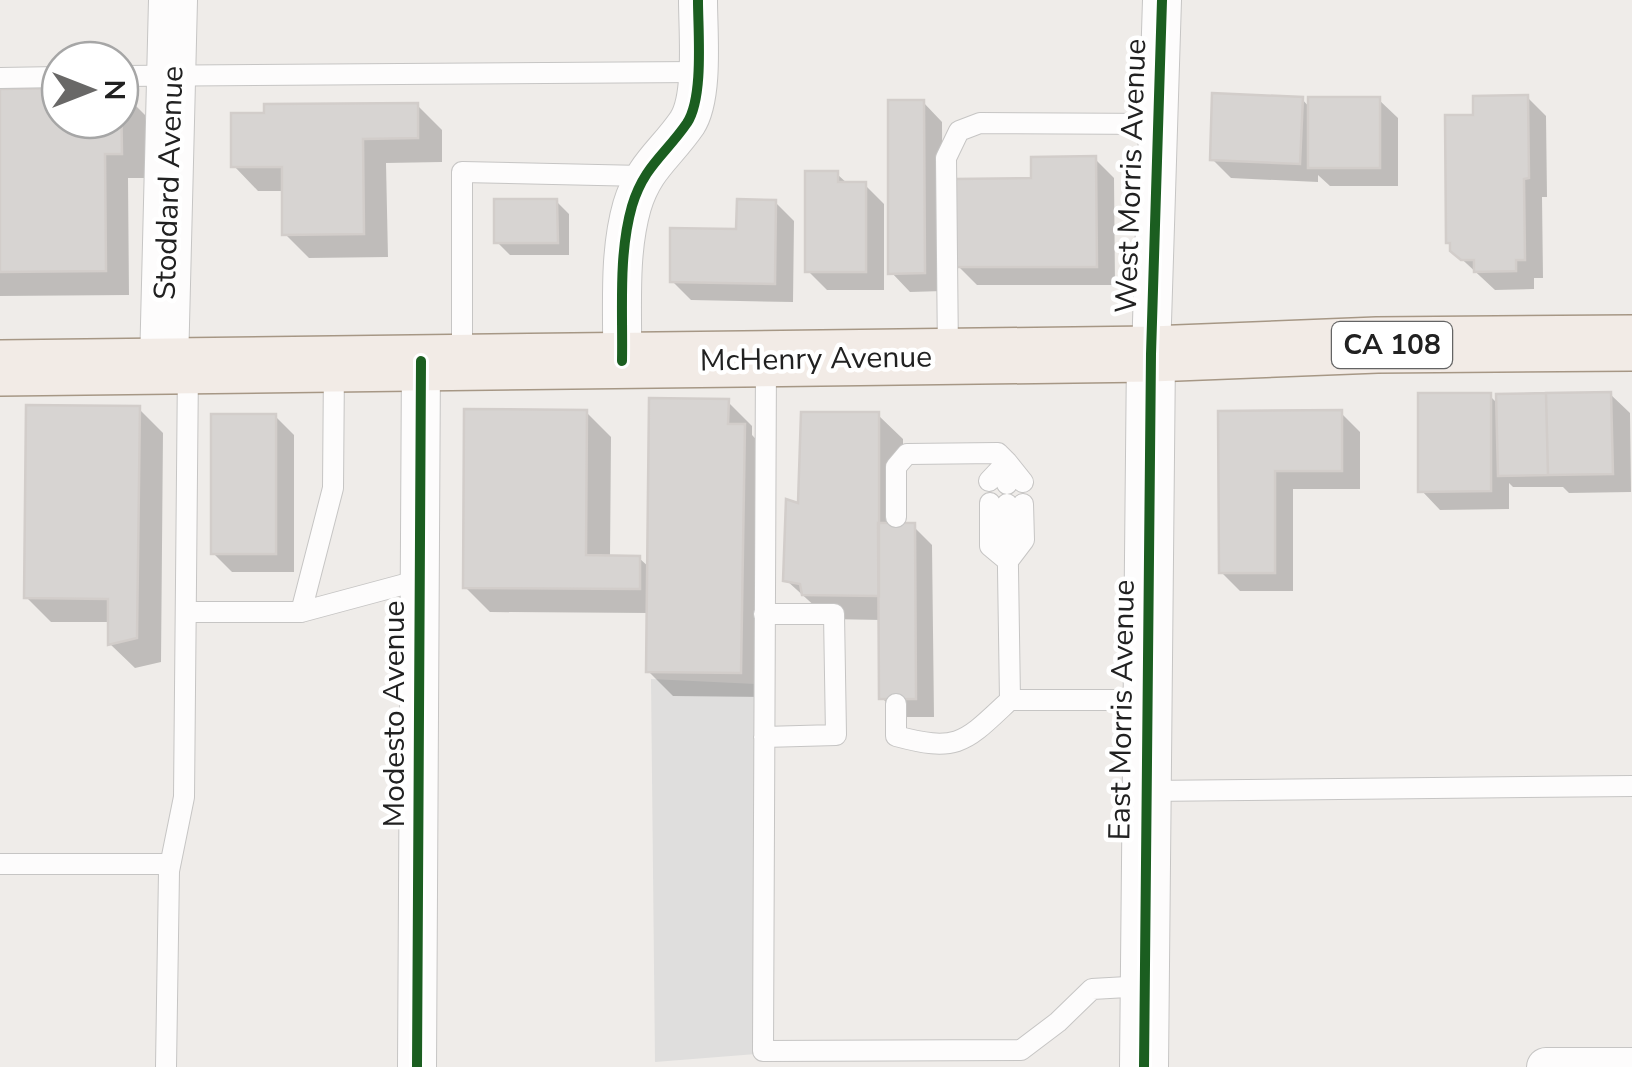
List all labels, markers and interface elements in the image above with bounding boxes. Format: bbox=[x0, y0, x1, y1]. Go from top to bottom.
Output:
street label: West Morris Avenue bbox=[1106, 38, 1156, 314]
north arrow bbox=[40, 40, 140, 140]
street label: Stoddard Avenue bbox=[144, 65, 194, 301]
text: N bbox=[95, 80, 133, 100]
road number: CA 108 bbox=[1332, 322, 1452, 368]
street label: McHenry Avenue bbox=[700, 336, 932, 382]
street label: East Morris Avenue bbox=[1099, 579, 1145, 841]
street label: Modesto Avenue bbox=[374, 601, 415, 827]

